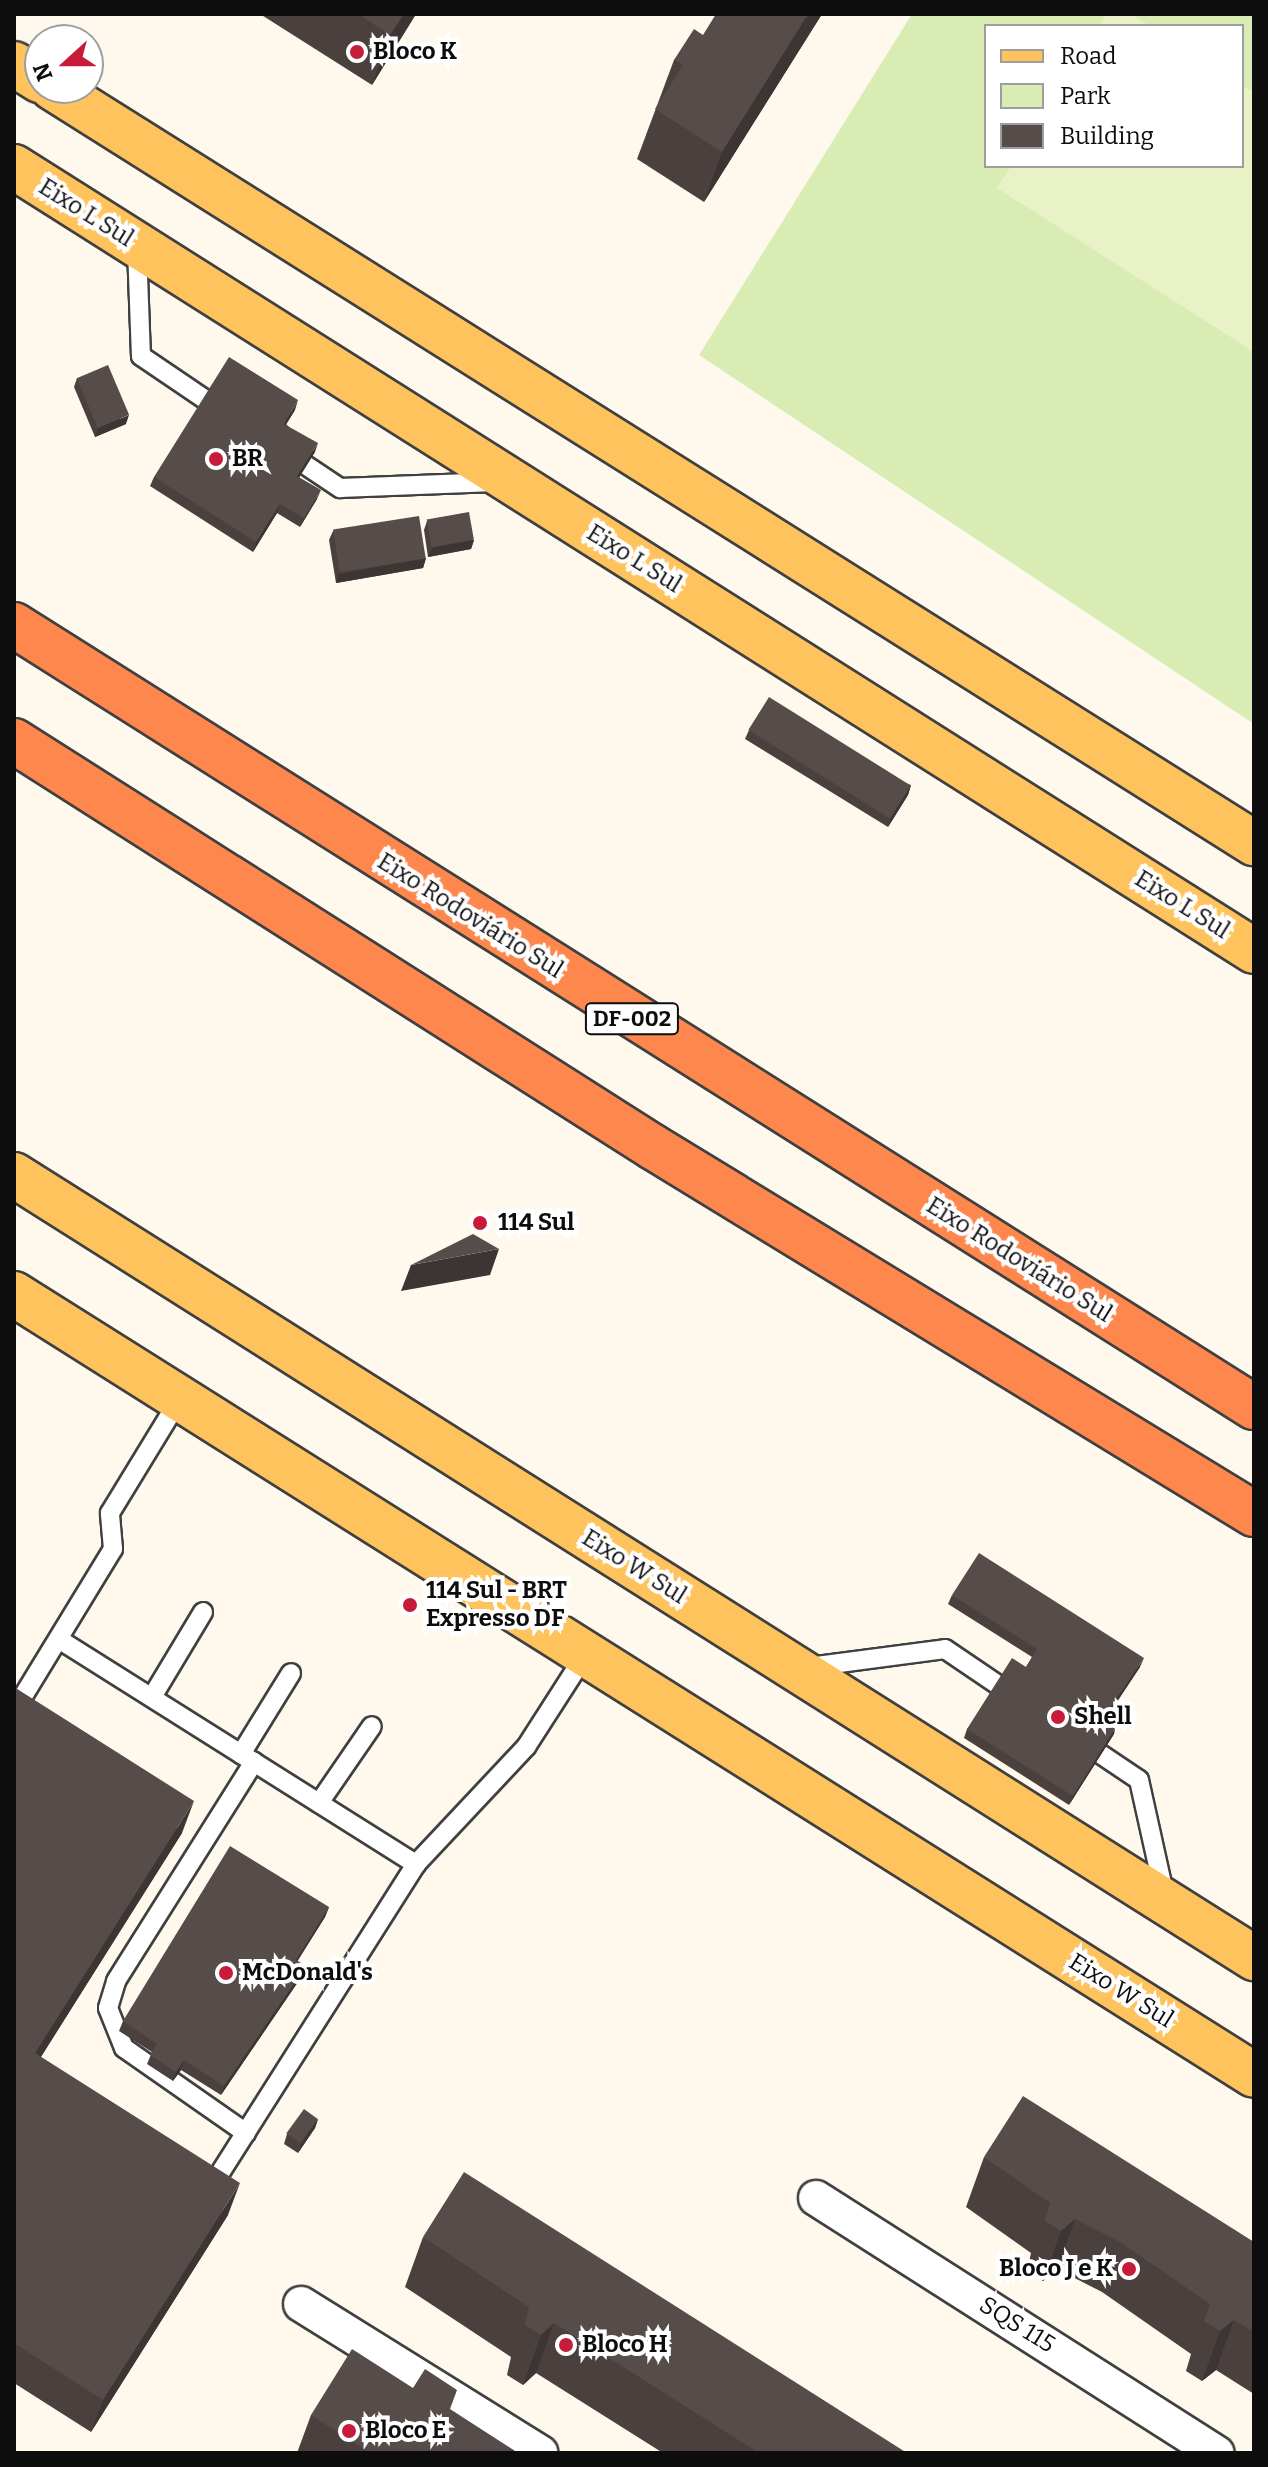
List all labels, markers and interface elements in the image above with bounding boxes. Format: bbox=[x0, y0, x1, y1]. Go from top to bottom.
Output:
north arrow bbox=[24, 24, 104, 104]
legend bbox=[984, 24, 1244, 168]
place label: Bloco K bbox=[373, 38, 457, 66]
text: Road bbox=[1060, 42, 1116, 70]
marker: Bloco K bbox=[348, 43, 366, 61]
text: N bbox=[27, 59, 59, 85]
text: Park bbox=[1060, 82, 1111, 110]
text: Building bbox=[1060, 122, 1154, 150]
street label: Eixo L Sul bbox=[33, 173, 139, 253]
place label: BR bbox=[232, 445, 263, 473]
marker: BR bbox=[207, 450, 225, 468]
street label: Eixo L Sul bbox=[581, 519, 687, 599]
street label: Eixo Rodoviário Sul bbox=[372, 847, 568, 985]
street label: Eixo L Sul bbox=[1129, 865, 1235, 945]
road number: DF-002 bbox=[584, 1001, 680, 1037]
street label: Eixo Rodoviário Sul bbox=[921, 1191, 1117, 1329]
place label: 114 Sul bbox=[498, 1209, 574, 1237]
marker: 114 Sul bbox=[469, 1212, 491, 1234]
street label: Eixo W Sul bbox=[577, 1524, 691, 1610]
place label: 114 Sul - BRT Expresso DF bbox=[426, 1577, 567, 1633]
marker: 114 Sul - BRT Expresso DF bbox=[401, 1596, 419, 1614]
place label: Shell bbox=[1074, 1703, 1132, 1731]
marker: Shell bbox=[1049, 1708, 1067, 1726]
street label: Eixo W Sul bbox=[1064, 1948, 1178, 2034]
place label: McDonald's bbox=[242, 1959, 373, 1987]
marker: McDonald's bbox=[217, 1964, 235, 1982]
place label: Bloco J e K bbox=[999, 2255, 1113, 2283]
marker: Bloco J e K bbox=[1120, 2260, 1138, 2278]
street label: SQS 115 bbox=[974, 2291, 1060, 2359]
place label: Bloco H bbox=[582, 2331, 668, 2359]
marker: Bloco H bbox=[557, 2336, 575, 2354]
place label: Bloco E bbox=[365, 2417, 446, 2445]
marker: Bloco E bbox=[340, 2422, 358, 2440]

